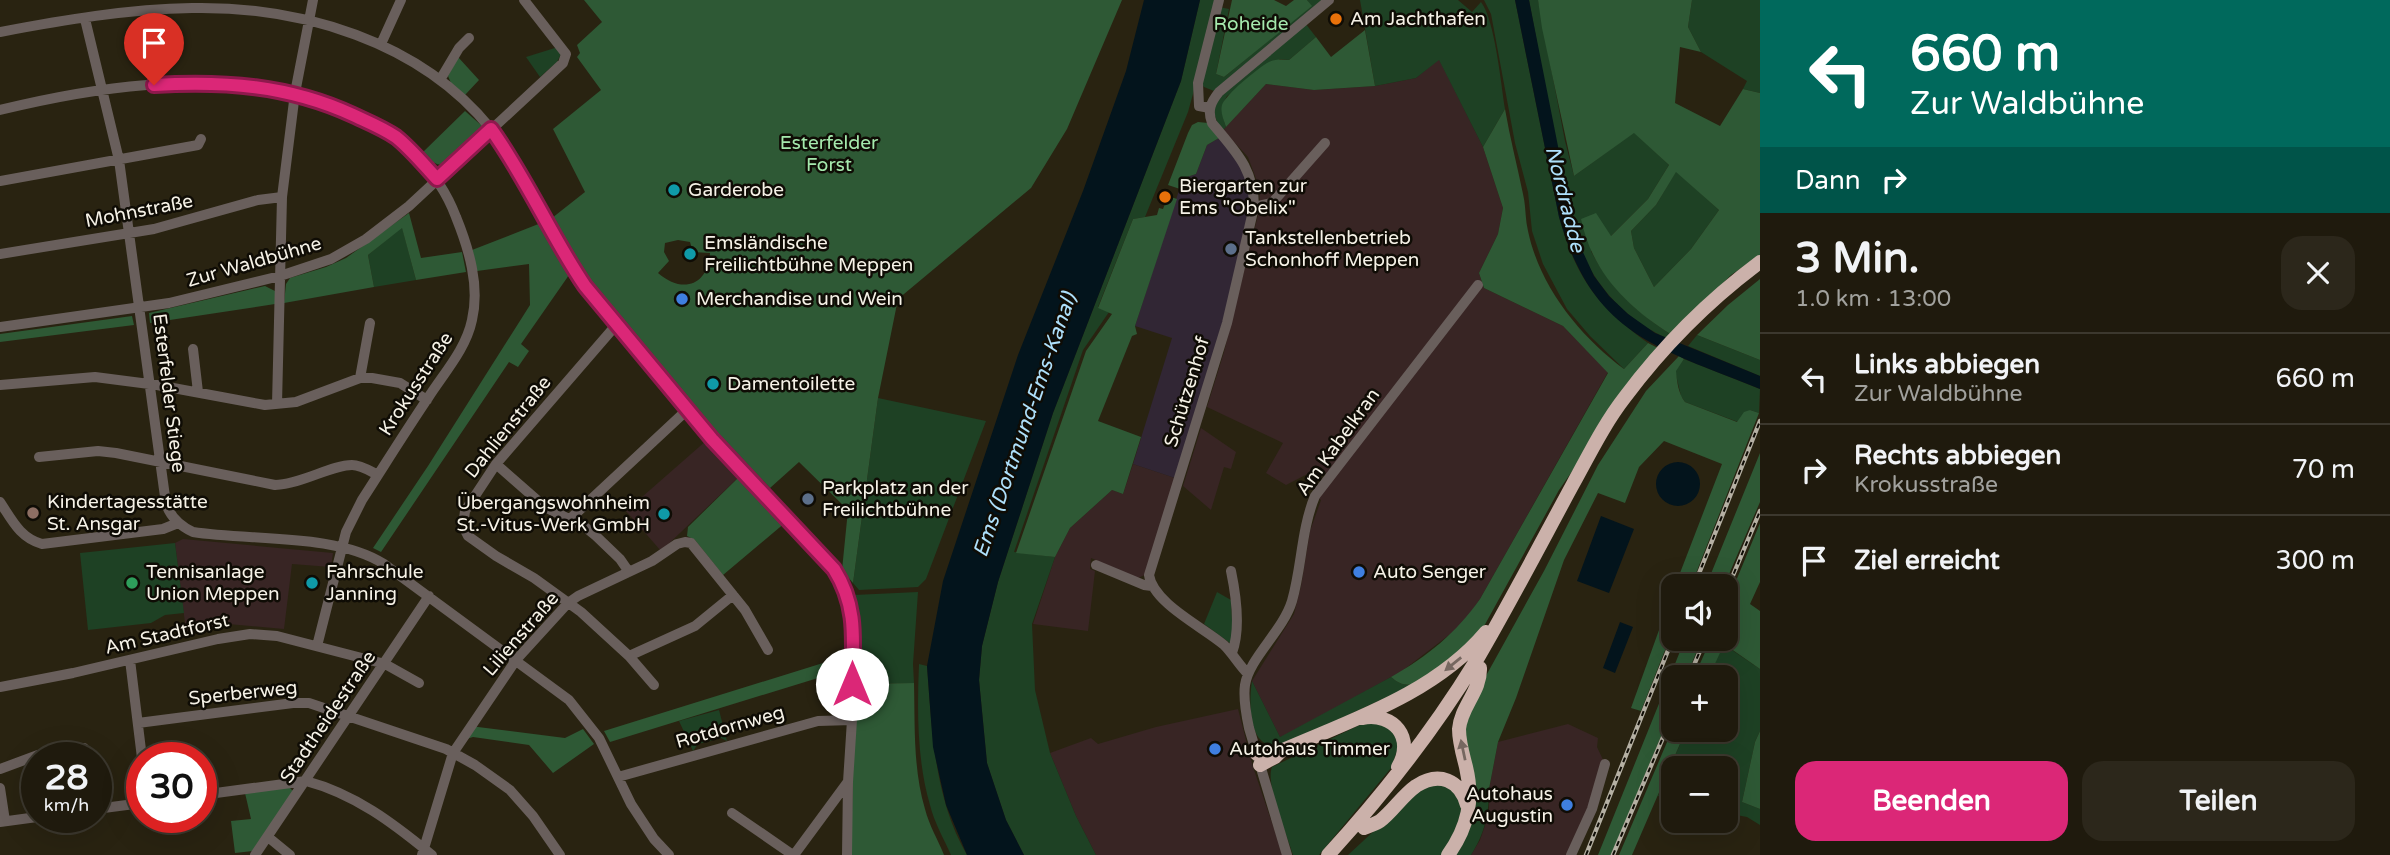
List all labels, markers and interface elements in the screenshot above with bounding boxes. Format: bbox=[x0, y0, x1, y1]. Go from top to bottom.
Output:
place label: Am Jachthafen bbox=[1350, 8, 1486, 30]
marker: Am Jachthafen bbox=[1328, 11, 1344, 27]
pin bbox=[124, 13, 184, 85]
park label: Roheide bbox=[1214, 13, 1288, 35]
icon: arrive bbox=[135, 24, 173, 62]
text: 660 m bbox=[1910, 25, 2060, 84]
icon: left bbox=[1795, 28, 1886, 119]
text: Zur Waldbühne bbox=[1910, 85, 2144, 123]
park label: Esterfelder Forst bbox=[780, 132, 879, 176]
water label: Nordradde bbox=[1540, 143, 1591, 256]
icon: right bbox=[1875, 161, 1913, 199]
text: Dann bbox=[1795, 165, 1861, 196]
place label: Biergarten zur Ems "Obelix" bbox=[1179, 175, 1308, 219]
place label: Garderobe bbox=[688, 179, 784, 201]
marker: Garderobe bbox=[666, 182, 682, 198]
marker: Biergarten zur Ems "Obelix" bbox=[1157, 189, 1173, 205]
street label: Mohnstraße bbox=[83, 190, 195, 232]
place label: Tankstellenbetrieb Schonhoff Meppen bbox=[1245, 227, 1419, 271]
street label: Zur Waldbühne bbox=[184, 232, 324, 292]
place label: Emsländische Freilichtbühne Meppen bbox=[704, 232, 913, 276]
text: 3 Min. bbox=[1795, 233, 1919, 284]
button: close bbox=[2281, 236, 2355, 310]
marker: Tankstellenbetrieb Schonhoff Meppen bbox=[1223, 241, 1239, 257]
marker: Emsländische Freilichtbühne Meppen bbox=[682, 246, 698, 262]
text: 1.0 km · 13:00 bbox=[1795, 285, 1951, 313]
place label: Merchandise und Wein bbox=[696, 288, 903, 310]
water label: Ems (Dortmund-Ems-Kanal) bbox=[968, 288, 1083, 560]
marker: Merchandise und Wein bbox=[674, 291, 690, 307]
street label: Esterfelder Stiege bbox=[148, 312, 190, 474]
street label: Krokusstraße bbox=[374, 328, 458, 440]
street label: Schützenhof bbox=[1160, 333, 1214, 450]
text: Links abbiegen bbox=[1854, 349, 2040, 380]
icon: left bbox=[1795, 360, 1833, 398]
text: 660 m bbox=[2275, 363, 2355, 394]
street label: Dahlienstraße bbox=[460, 372, 556, 482]
place label: Damentoilette bbox=[727, 373, 855, 395]
marker: Damentoilette bbox=[705, 376, 721, 392]
text: Zur Waldbühne bbox=[1854, 380, 2023, 408]
street label: Am Kabelkran bbox=[1292, 384, 1384, 500]
text: Rechts abbiegen bbox=[1854, 440, 2061, 471]
icon: right bbox=[1795, 451, 1833, 489]
text: 70 m bbox=[2292, 454, 2355, 485]
text: Krokusstraße bbox=[1854, 471, 1998, 499]
place label: Parkplatz an der Freilichtbühne bbox=[822, 477, 969, 521]
place label: Kindertagesstätte St. Ansgar bbox=[47, 491, 208, 535]
marker: Parkplatz an der Freilichtbühne bbox=[800, 491, 816, 507]
place label: Übergangswohnheim St.-Vitus-Werk GmbH bbox=[456, 492, 650, 536]
marker: Kindertagesstätte St. Ansgar bbox=[25, 505, 41, 521]
marker: Übergangswohnheim St.-Vitus-Werk GmbH bbox=[656, 506, 672, 522]
icon: arrive bbox=[1795, 542, 1833, 580]
text: Ziel erreicht bbox=[1854, 545, 2000, 576]
text: 300 m bbox=[2275, 545, 2355, 576]
place label: Tennisanlage Union Meppen bbox=[146, 561, 280, 605]
place label: Fahrschule Janning bbox=[326, 561, 423, 605]
place label: Auto Senger bbox=[1373, 561, 1487, 583]
marker: Auto Senger bbox=[1351, 564, 1367, 580]
map controls bbox=[1661, 574, 1738, 833]
button: sound bbox=[1661, 574, 1738, 651]
marker: Tennisanlage Union Meppen bbox=[124, 575, 140, 591]
marker: Fahrschule Janning bbox=[304, 575, 320, 591]
street label: Lilienstraße bbox=[479, 588, 563, 680]
street label: Am Stadtforst bbox=[103, 609, 231, 659]
street label: Stadtheidestraße bbox=[276, 647, 380, 787]
position arrow bbox=[815, 647, 889, 721]
one-way arrow bbox=[1444, 656, 1461, 671]
button: + bbox=[1661, 665, 1738, 742]
street label: Sperberweg bbox=[188, 676, 298, 710]
street label: Rotdornweg bbox=[673, 701, 787, 753]
place label: Autohaus Timmer bbox=[1229, 738, 1391, 760]
one-way arrow bbox=[1457, 739, 1468, 761]
marker: Autohaus Timmer bbox=[1207, 741, 1223, 757]
speed limit sign: 30 bbox=[126, 742, 217, 833]
button: − bbox=[1661, 756, 1738, 833]
text: 28 bbox=[45, 757, 88, 799]
button: Beenden bbox=[1795, 761, 2068, 841]
button: Teilen bbox=[2082, 761, 2355, 841]
place label: Autohaus Augustin bbox=[1466, 783, 1553, 827]
text: km/h bbox=[44, 794, 89, 816]
marker: Autohaus Augustin bbox=[1559, 797, 1575, 813]

